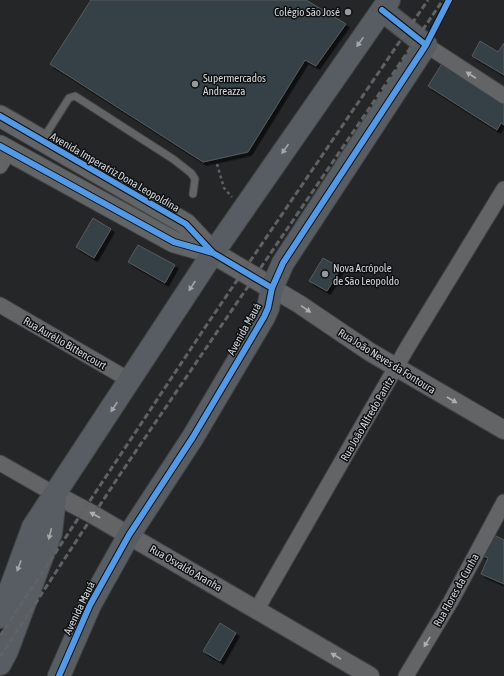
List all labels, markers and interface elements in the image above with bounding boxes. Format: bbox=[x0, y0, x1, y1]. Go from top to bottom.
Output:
place label: Colégio São José bbox=[274, 6, 340, 18]
marker: Colégio São José bbox=[343, 7, 353, 17]
one-way arrow bbox=[356, 37, 364, 47]
one-way arrow bbox=[466, 71, 476, 79]
place label: Supermercados Andreazza bbox=[203, 72, 266, 97]
marker: Supermercados Andreazza bbox=[190, 79, 200, 89]
street label: Avenida Imperatriz Dona Leopoldina bbox=[48, 130, 182, 214]
one-way arrow bbox=[281, 143, 289, 154]
place label: Nova Acrópole de São Leopoldo bbox=[333, 262, 399, 287]
marker: Nova Acrópole de São Leopoldo bbox=[320, 269, 330, 279]
one-way arrow bbox=[188, 281, 196, 291]
street label: Avenida Mauá bbox=[225, 301, 263, 357]
one-way arrow bbox=[301, 305, 311, 313]
street label: Rua Aurélio Bittencourt bbox=[21, 314, 109, 372]
street label: Rua João Neves da Fontoura bbox=[336, 326, 438, 396]
street label: Rua João Alfredo Panitz bbox=[338, 375, 396, 463]
one-way arrow bbox=[446, 396, 457, 403]
one-way arrow bbox=[110, 401, 117, 413]
one-way arrow bbox=[89, 512, 101, 519]
one-way arrow bbox=[47, 527, 53, 540]
street label: Rua Osvaldo Aranha bbox=[148, 542, 224, 594]
street label: Rua Flores da Cunha bbox=[431, 552, 481, 628]
one-way arrow bbox=[15, 561, 21, 573]
street label: Avenida Mauá bbox=[61, 580, 97, 636]
one-way arrow bbox=[423, 637, 430, 648]
one-way arrow bbox=[331, 652, 341, 660]

